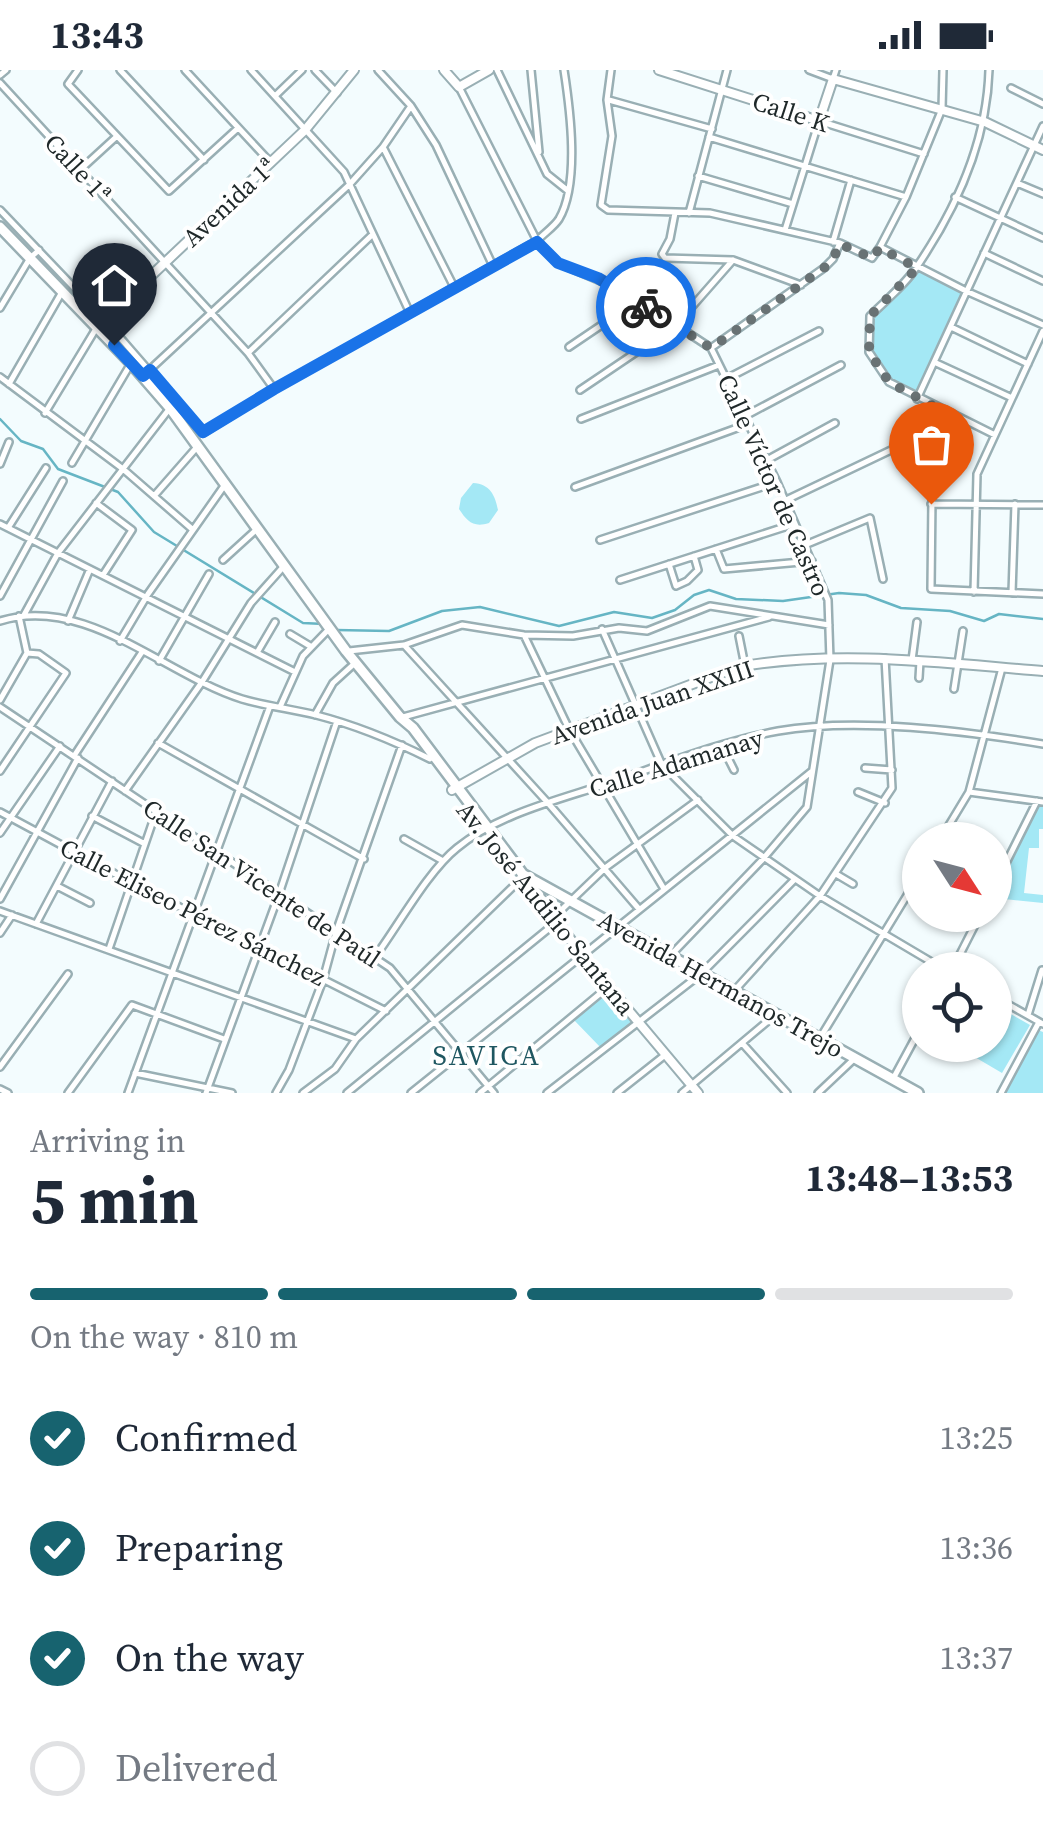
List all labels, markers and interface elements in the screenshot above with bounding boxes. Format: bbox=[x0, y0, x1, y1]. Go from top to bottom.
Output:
text: 13:43 bbox=[50, 9, 144, 61]
street label: Calle K bbox=[748, 84, 834, 140]
street label: Calle 1ª bbox=[37, 126, 119, 210]
street label: Avenida 1ª bbox=[175, 150, 283, 254]
pin bbox=[72, 243, 157, 346]
courier bbox=[596, 257, 696, 357]
icon: home bbox=[87, 258, 142, 313]
icon: bike bbox=[619, 280, 674, 335]
street label: Calle Víctor de Castro bbox=[710, 369, 838, 601]
pin bbox=[889, 402, 974, 505]
icon: bag bbox=[904, 417, 959, 472]
street label: Avenida Juan XXIII bbox=[546, 651, 758, 753]
street label: Calle Adamanay bbox=[585, 720, 767, 806]
street label: Calle San Vicente de Paúl bbox=[136, 791, 388, 975]
street label: Av. José Audilio Santana bbox=[449, 794, 643, 1022]
north arrow bbox=[902, 822, 1012, 932]
map controls bbox=[902, 822, 1012, 1062]
street label: Calle Eliseo Pérez Sánchez bbox=[54, 830, 332, 994]
street label: Avenida Hermanos Trejo bbox=[592, 902, 850, 1066]
button: locate bbox=[902, 952, 1012, 1062]
district label: SAVICA bbox=[433, 1036, 541, 1074]
text: Arriving in bbox=[30, 1119, 185, 1163]
text: 13:48–13:53 bbox=[805, 1152, 1013, 1204]
text: 5 min bbox=[30, 1156, 199, 1245]
text: On the way · 810 m bbox=[30, 1315, 298, 1359]
icon: check bbox=[30, 1411, 85, 1466]
text: Confirmed bbox=[115, 1412, 297, 1464]
text: 13:25 bbox=[939, 1416, 1013, 1460]
icon: check bbox=[30, 1521, 85, 1576]
text: Preparing bbox=[115, 1522, 283, 1574]
text: 13:36 bbox=[939, 1526, 1013, 1570]
icon: check bbox=[30, 1631, 85, 1686]
text: On the way bbox=[115, 1632, 304, 1684]
text: 13:37 bbox=[939, 1636, 1013, 1680]
text: Delivered bbox=[115, 1742, 278, 1794]

